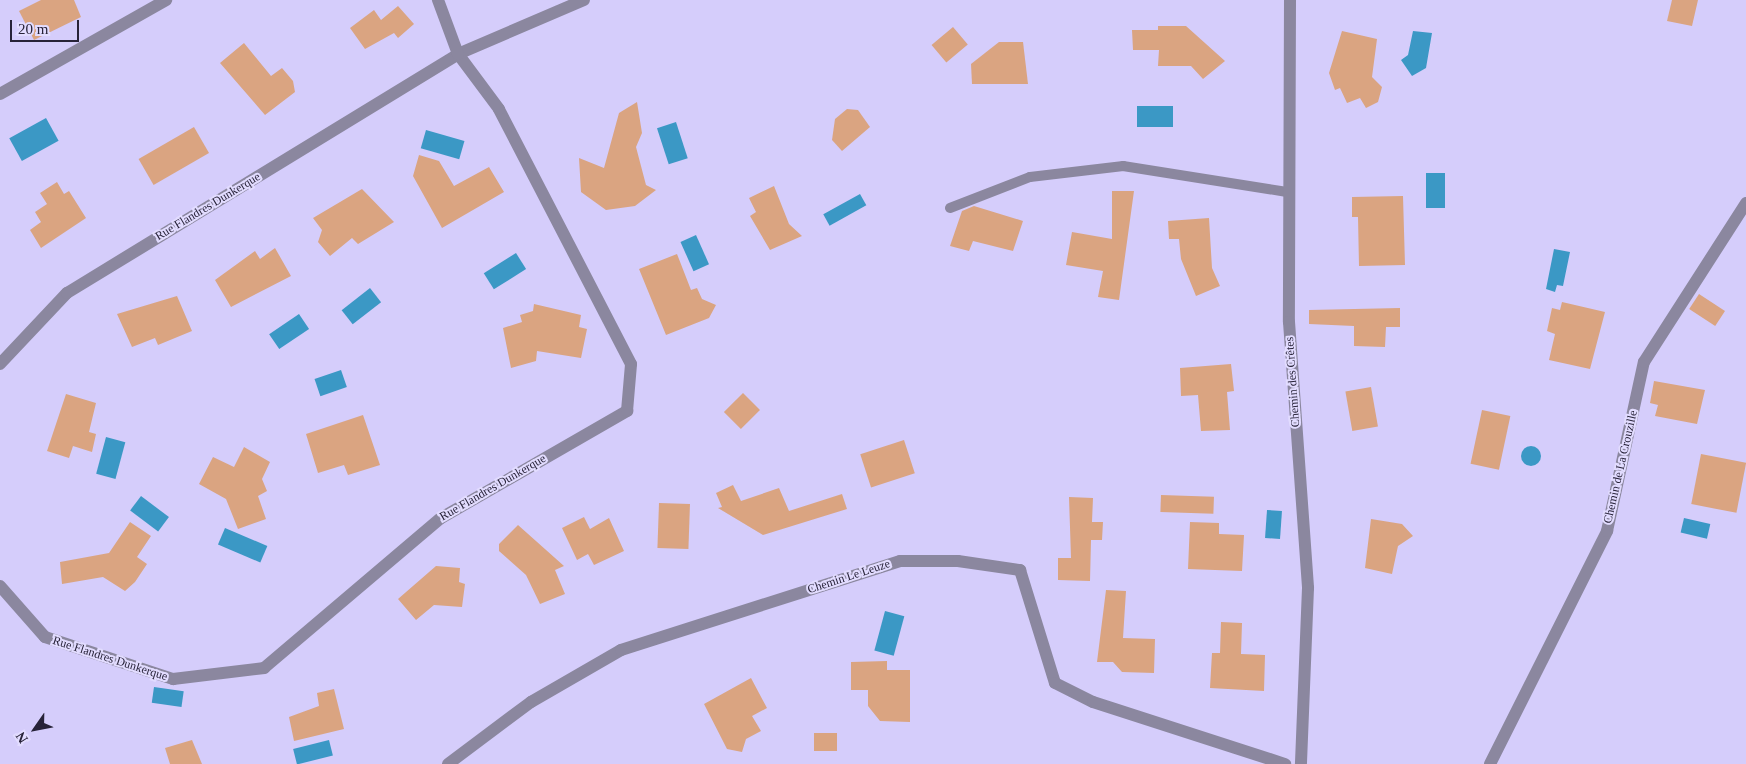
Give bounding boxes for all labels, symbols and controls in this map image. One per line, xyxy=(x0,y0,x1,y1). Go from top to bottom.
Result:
scale bar xyxy=(12,10,81,42)
text: 20 m xyxy=(18,21,48,37)
street label: Rue Flandres Dunkerque xyxy=(153,170,263,244)
street label: Chemin des Crêtes xyxy=(1283,336,1303,428)
street label: Chemin de La Crouzille xyxy=(1601,409,1641,525)
street label: Rue Flandres Dunkerque xyxy=(437,452,549,524)
street label: Chemin Le Leuze xyxy=(806,557,892,597)
street label: Rue Flandres Dunkerque xyxy=(51,634,169,684)
north arrow xyxy=(10,704,60,754)
text: N xyxy=(13,729,31,746)

